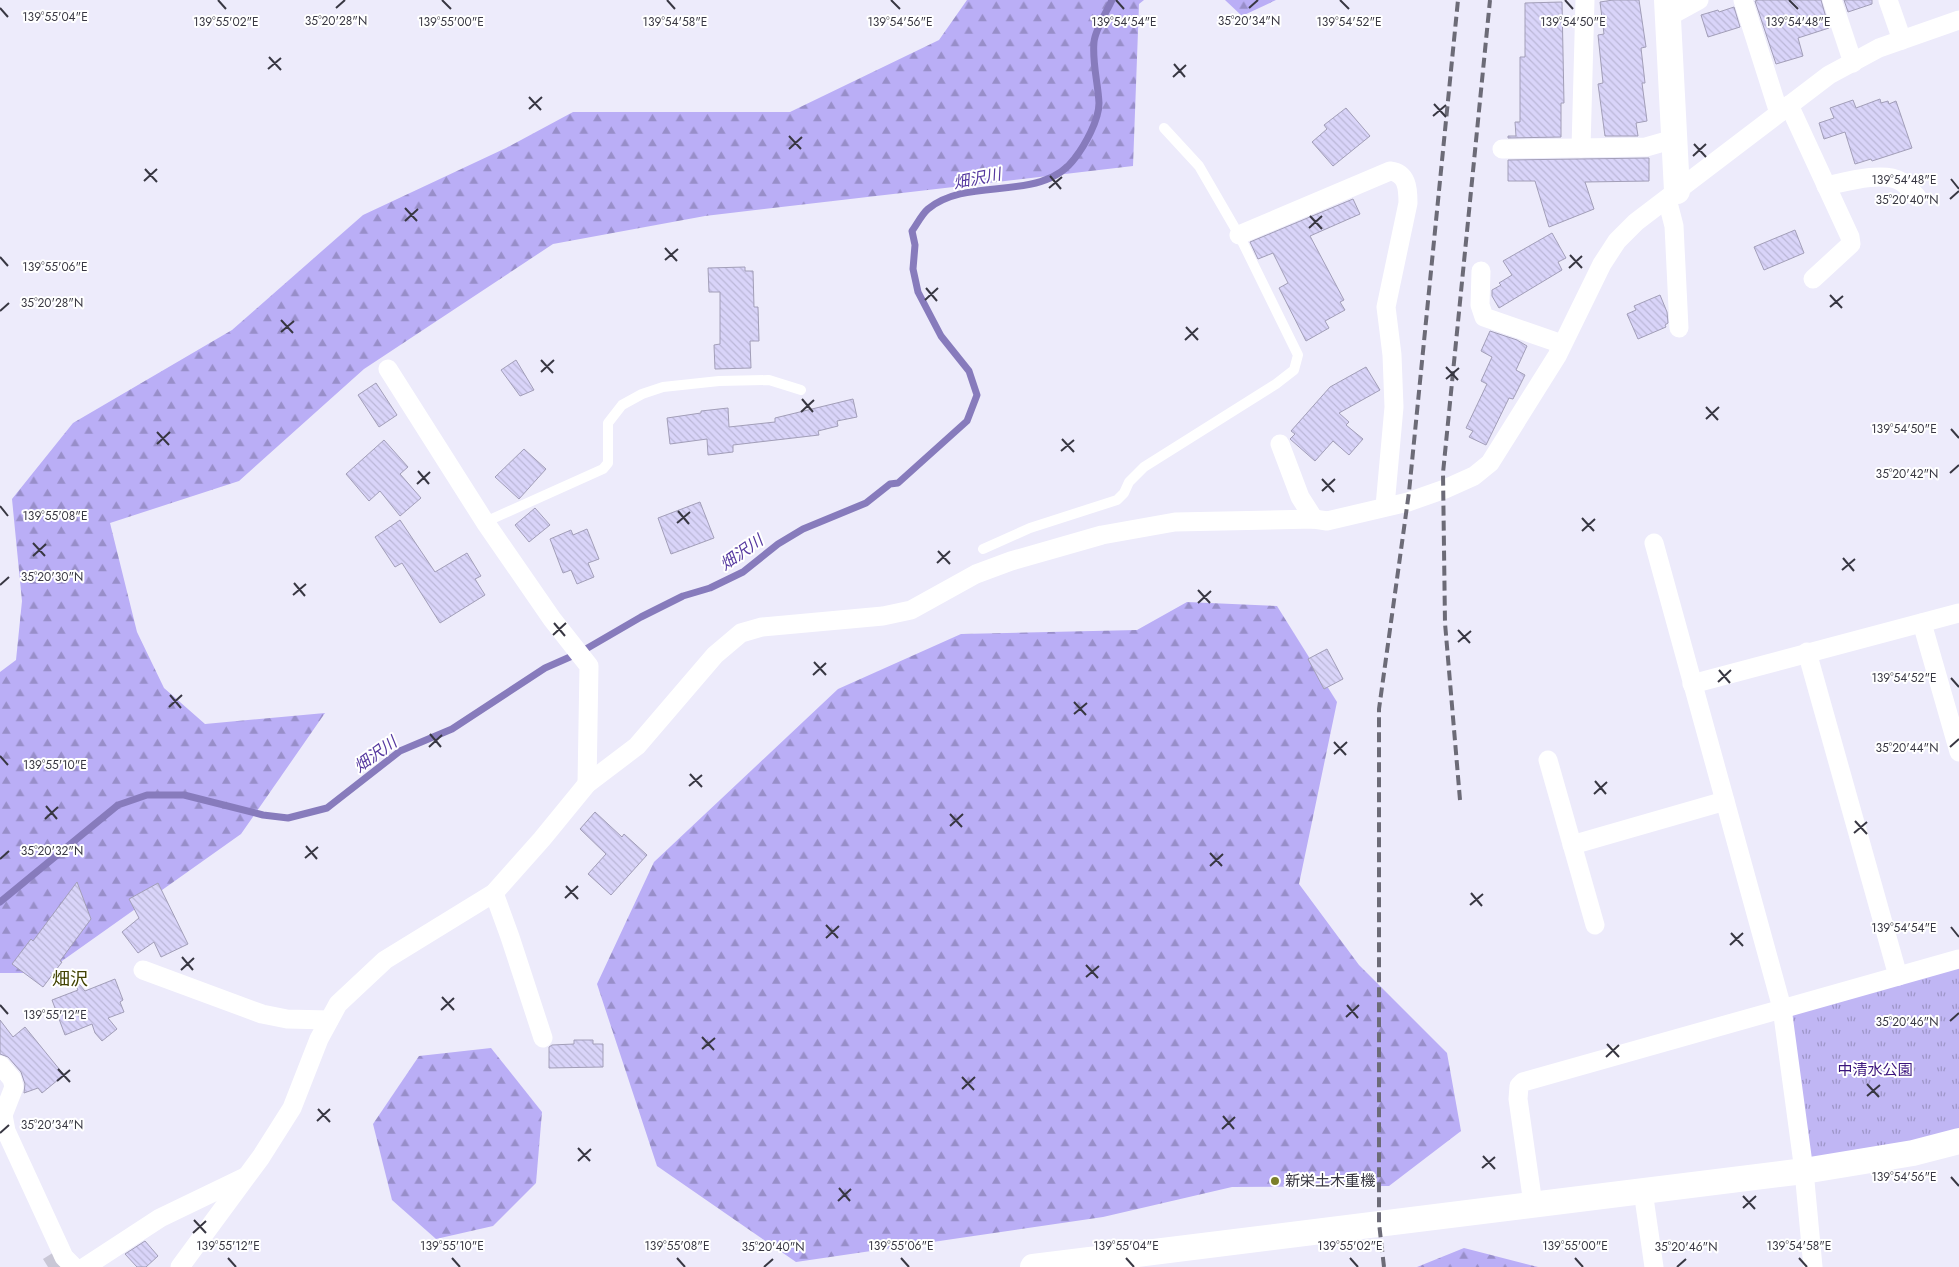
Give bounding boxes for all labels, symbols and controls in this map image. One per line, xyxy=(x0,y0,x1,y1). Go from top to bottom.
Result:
text: 139°55'04"E xyxy=(22,8,88,26)
text: 35°20'28"N xyxy=(305,12,367,30)
text: 35°20'34"N xyxy=(1218,12,1280,30)
text: 139°55'02"E xyxy=(193,13,259,31)
text: 139°55'00"E xyxy=(418,13,484,31)
text: 139°54'58"E xyxy=(643,13,707,31)
text: 139°54'56"E xyxy=(867,13,933,31)
text: 139°54'54"E xyxy=(1091,13,1157,31)
text: 139°54'52"E xyxy=(1316,13,1382,31)
text: 139°54'50"E xyxy=(1540,13,1606,31)
text: 139°54'48"E xyxy=(1765,13,1831,31)
water label: 畑沢川 xyxy=(951,162,1005,194)
text: 139°54'48"E xyxy=(1871,171,1937,189)
text: 35°20'40"N xyxy=(1875,191,1939,209)
text: 139°55'06"E xyxy=(22,258,88,276)
text: 35°20'28"N xyxy=(21,294,83,312)
text: 139°54'50"E xyxy=(1871,420,1937,438)
text: 35°20'42"N xyxy=(1876,465,1938,483)
text: 139°55'08"E xyxy=(22,507,88,525)
water label: 畑沢川 xyxy=(715,528,769,576)
text: 35°20'30"N xyxy=(21,568,83,586)
text: 139°54'52"E xyxy=(1871,669,1937,687)
water label: 畑沢川 xyxy=(349,730,403,778)
text: 35°20'44"N xyxy=(1876,739,1938,757)
text: 139°55'10"E xyxy=(23,756,87,774)
text: 35°20'32"N xyxy=(21,842,83,860)
text: 139°54'54"E xyxy=(1871,919,1937,937)
district label: 畑沢 xyxy=(52,966,88,992)
text: 139°55'12"E xyxy=(23,1006,87,1024)
text: 35°20'46"N xyxy=(1876,1013,1938,1031)
park label: 中清水公園 xyxy=(1837,1059,1913,1081)
text: 35°20'34"N xyxy=(21,1116,83,1134)
text: 139°54'56"E xyxy=(1871,1168,1937,1186)
place label: 新栄土木重機 xyxy=(1285,1170,1375,1192)
marker: 新栄土木重機 xyxy=(1269,1175,1281,1187)
text: 139°55'12"E xyxy=(196,1237,260,1255)
text: 139°55'10"E xyxy=(420,1237,484,1255)
text: 139°55'08"E xyxy=(644,1237,710,1255)
text: 139°55'06"E xyxy=(868,1237,934,1255)
text: 139°55'04"E xyxy=(1093,1237,1159,1255)
text: 139°55'02"E xyxy=(1317,1237,1383,1255)
text: 139°55'00"E xyxy=(1542,1237,1608,1255)
text: 139°54'58"E xyxy=(1767,1237,1831,1255)
text: 35°20'40"N xyxy=(741,1238,805,1256)
text: 35°20'46"N xyxy=(1655,1238,1717,1256)

